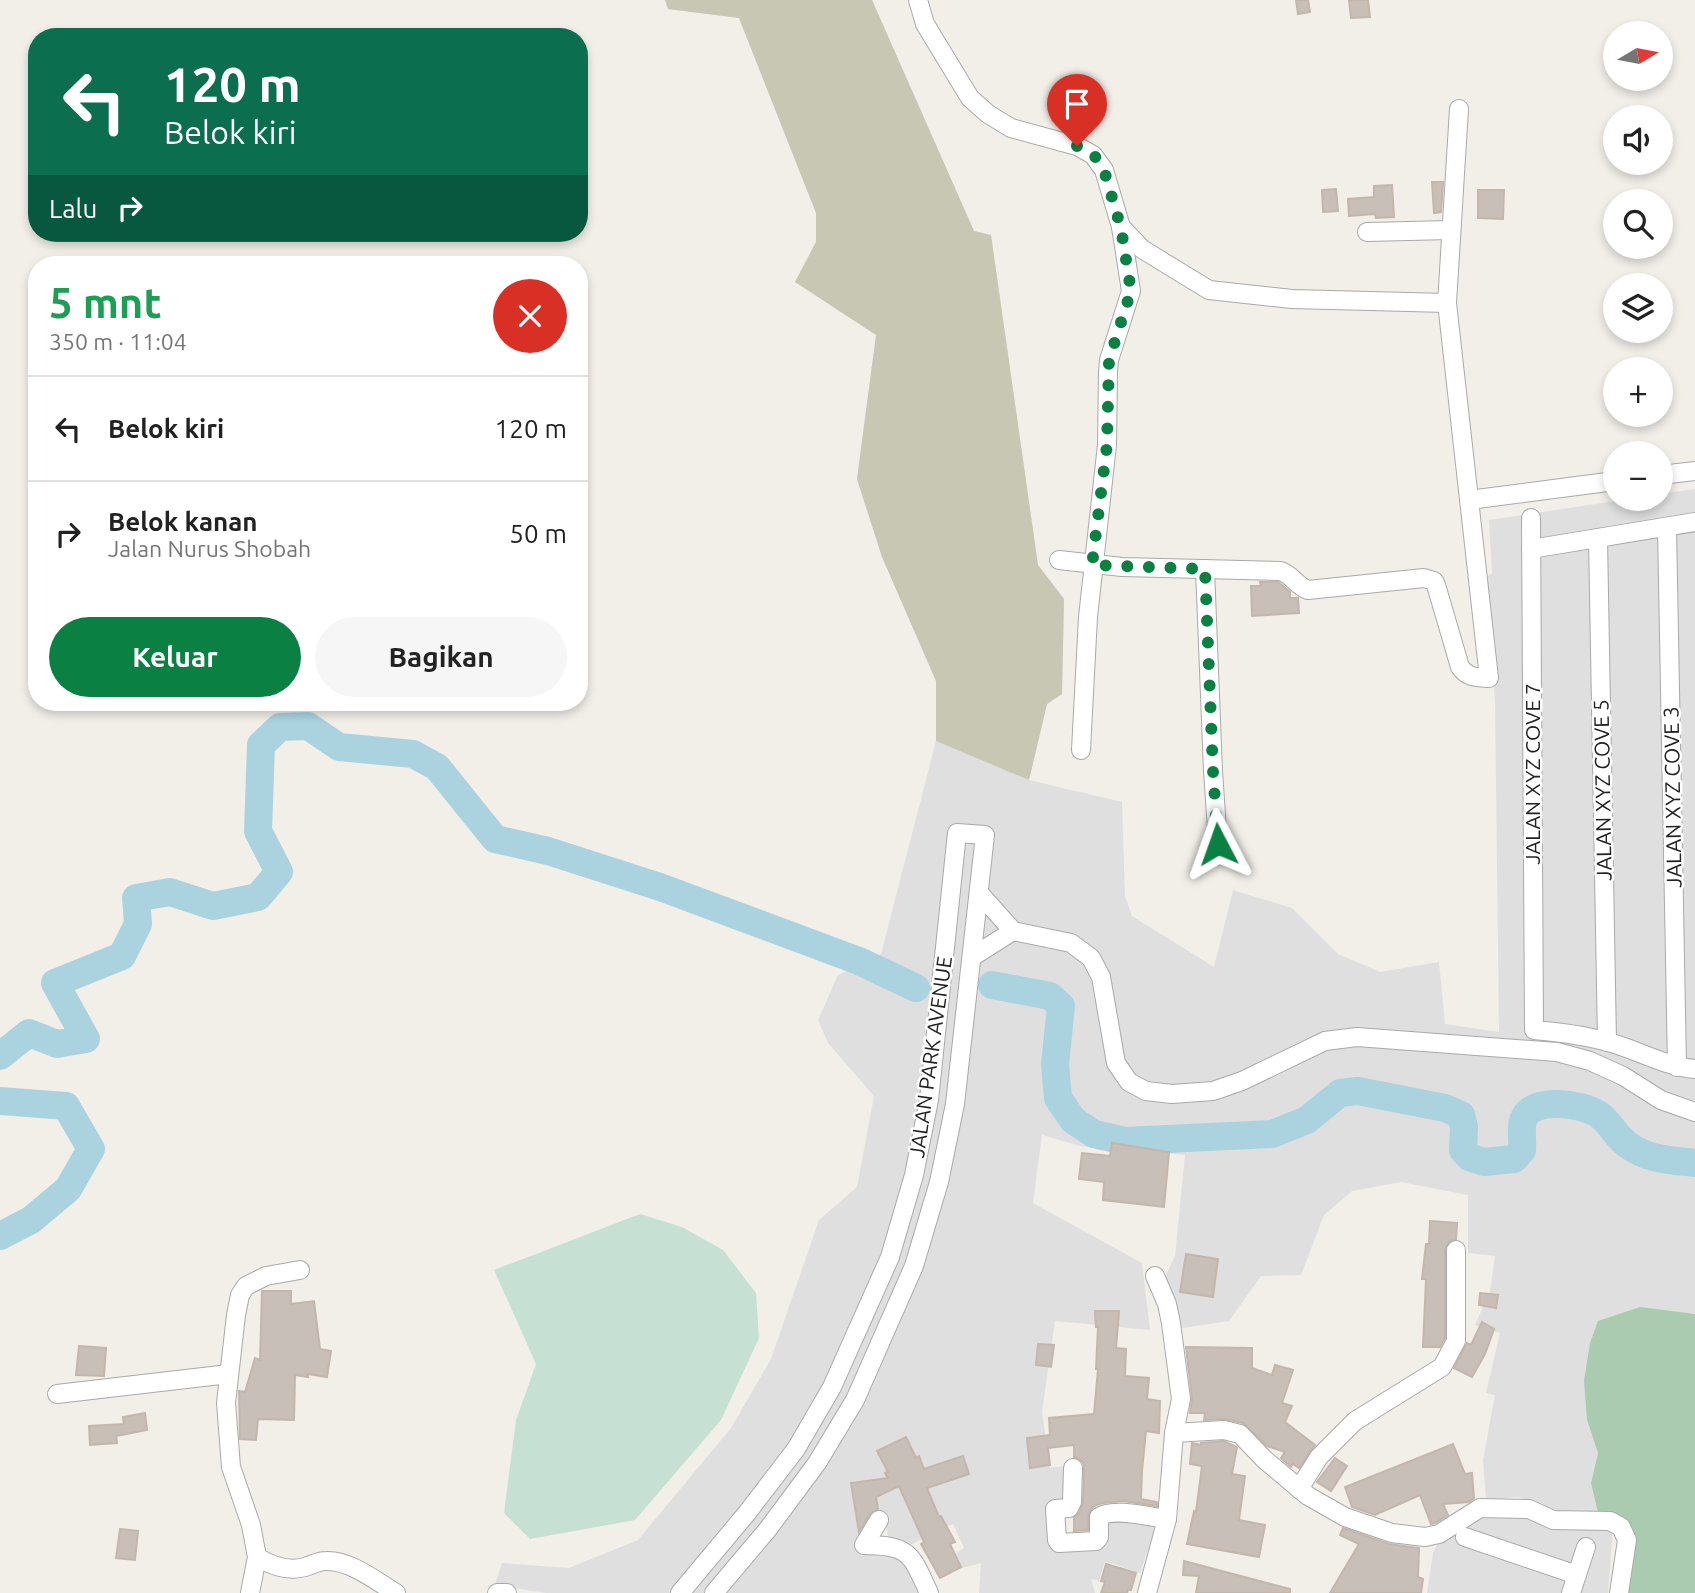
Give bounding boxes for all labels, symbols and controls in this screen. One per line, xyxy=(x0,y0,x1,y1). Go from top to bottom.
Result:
north arrow xyxy=(1603,21,1673,91)
map controls xyxy=(1603,21,1673,511)
icon: left xyxy=(49,56,140,147)
text: 120 m xyxy=(164,56,301,111)
pin xyxy=(1047,74,1107,146)
icon: arrive xyxy=(1058,85,1096,123)
button: sound xyxy=(1603,105,1673,175)
text: Belok kiri xyxy=(164,114,296,150)
icon: right xyxy=(111,189,149,227)
button: search xyxy=(1603,189,1673,259)
text: Lalu xyxy=(49,194,97,223)
button: layers xyxy=(1603,273,1673,343)
text: 5 mnt xyxy=(49,279,162,326)
button: close xyxy=(493,279,567,353)
text: 350 m · 11:04 xyxy=(49,329,187,354)
button: + xyxy=(1603,357,1673,427)
icon: left xyxy=(49,410,87,448)
text: Belok kiri xyxy=(108,414,224,443)
text: 120 m xyxy=(495,414,567,443)
button: − xyxy=(1603,441,1673,511)
text: Belok kanan xyxy=(108,507,258,536)
icon: right xyxy=(49,515,87,553)
text: 50 m xyxy=(509,519,567,548)
text: Jalan Nurus Shobah xyxy=(108,536,311,561)
button: Keluar xyxy=(49,617,301,697)
button: Bagikan xyxy=(315,617,567,697)
street label: JALAN XYZ COVE 7 xyxy=(1520,683,1544,865)
street label: JALAN XYZ COVE 5 xyxy=(1588,699,1616,881)
street label: JALAN XYZ COVE 3 xyxy=(1658,706,1686,888)
position arrow xyxy=(1181,807,1255,881)
street label: JALAN PARK AVENUE xyxy=(904,955,956,1159)

